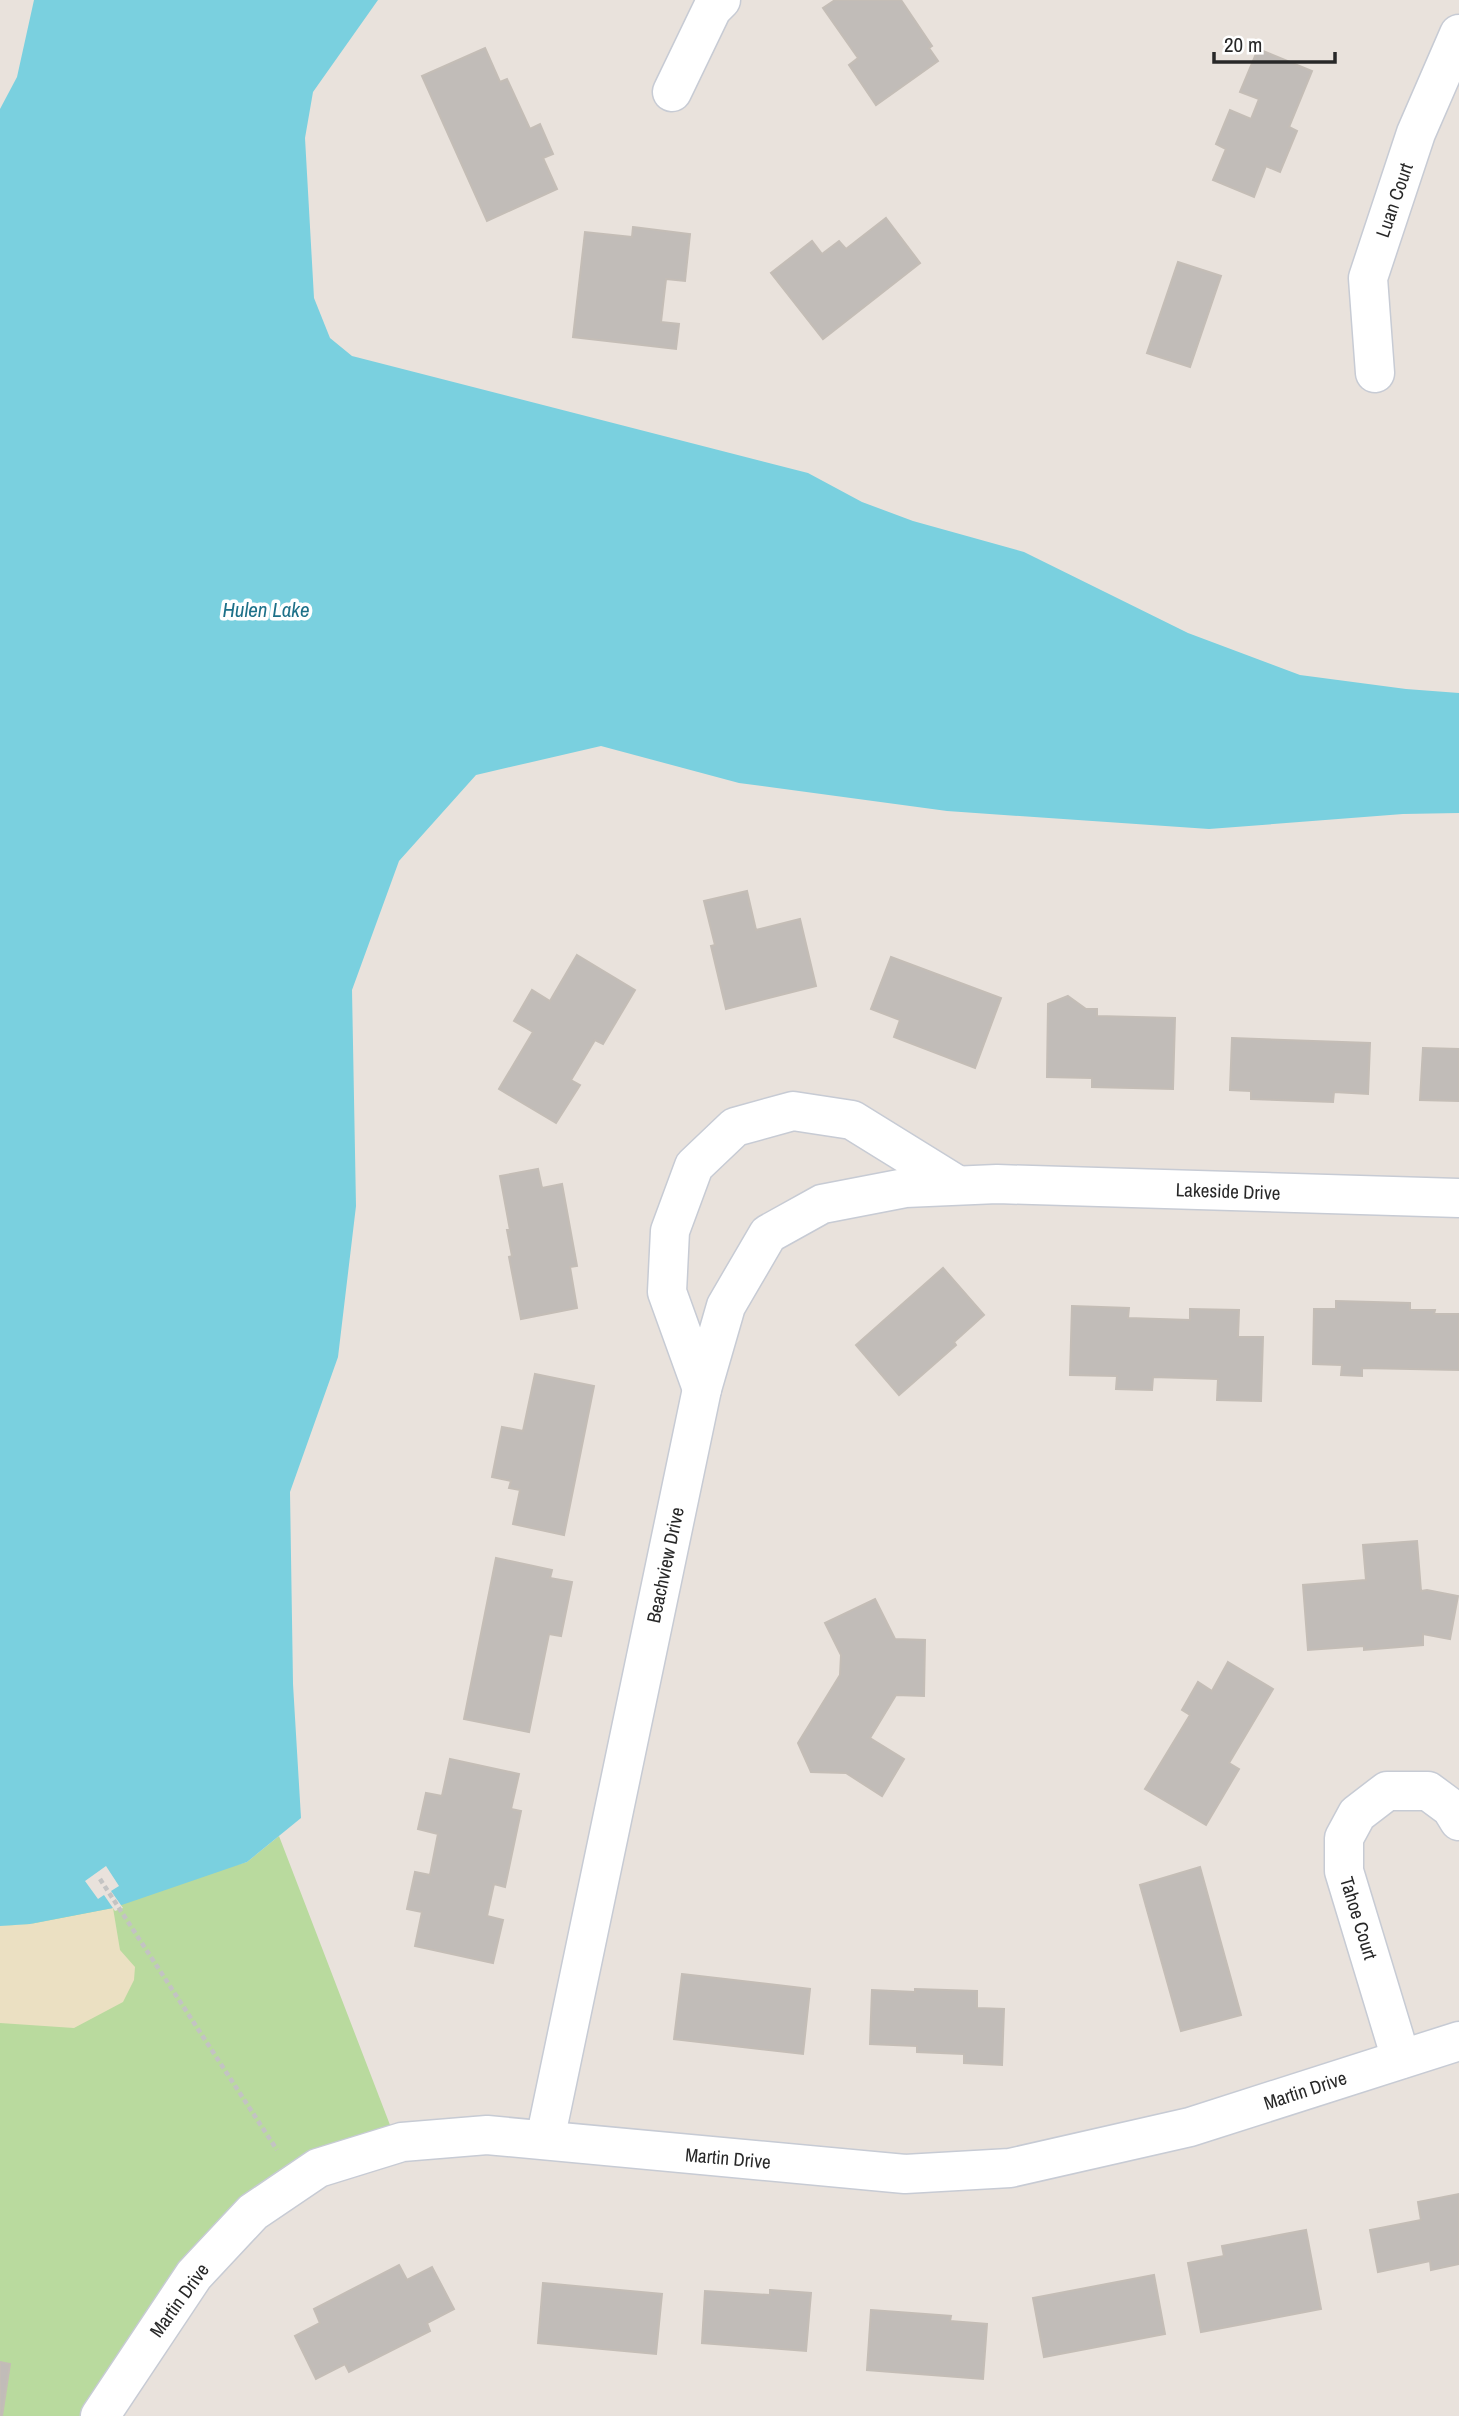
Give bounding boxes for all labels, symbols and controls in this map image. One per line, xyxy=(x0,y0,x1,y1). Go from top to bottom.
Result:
scale bar xyxy=(1214,21,1335,65)
text: 20 m xyxy=(1224,30,1262,59)
street label: Luan Court xyxy=(1369,159,1419,241)
water label: Hulen Lake xyxy=(222,595,310,624)
street label: Lakeside Drive xyxy=(1175,1176,1281,1206)
street label: Beachview Drive xyxy=(640,1505,690,1625)
street label: Tahoe Court xyxy=(1334,1873,1384,1963)
street label: Martin Drive xyxy=(1260,2064,1350,2116)
street label: Martin Drive xyxy=(684,2141,772,2175)
street label: Martin Drive xyxy=(143,2258,215,2342)

